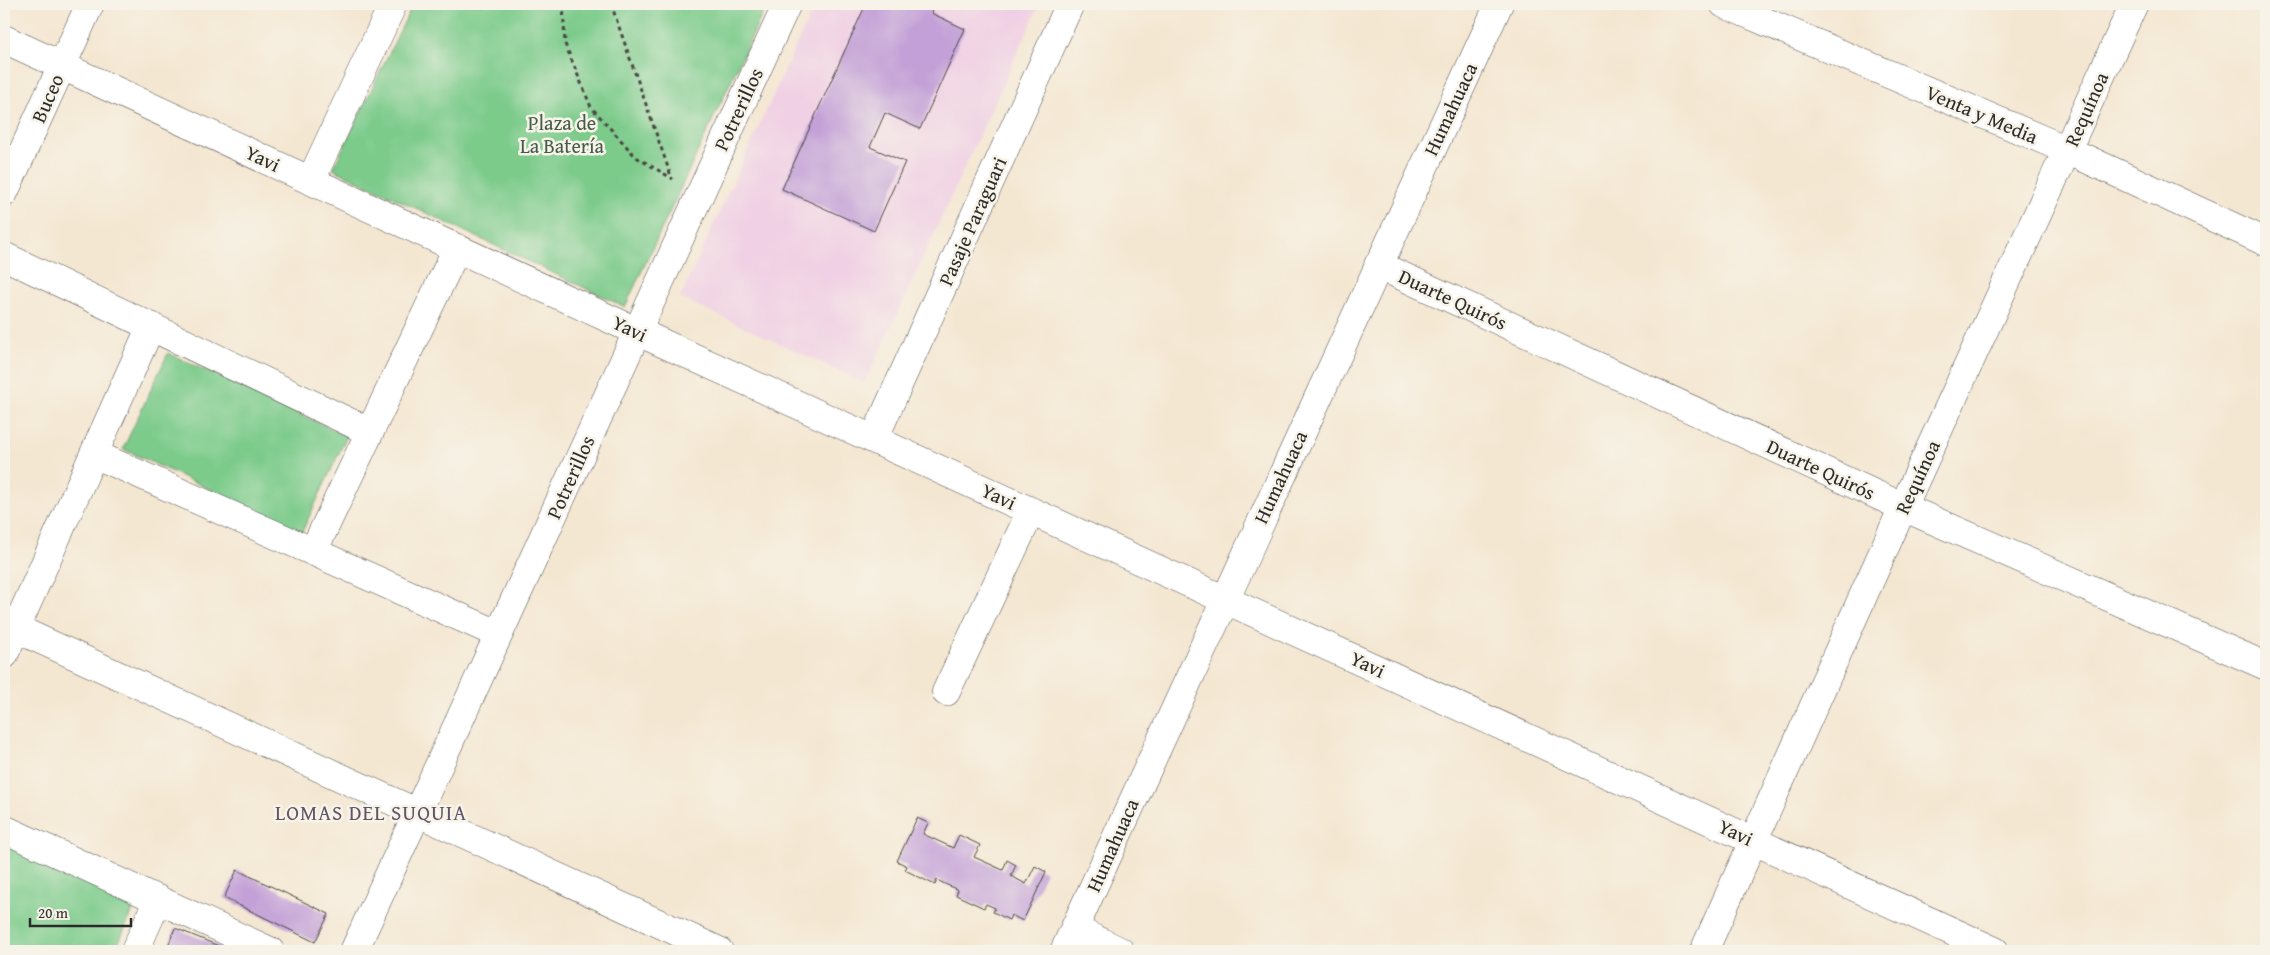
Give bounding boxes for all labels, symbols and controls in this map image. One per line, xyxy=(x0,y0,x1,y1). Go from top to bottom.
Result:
street label: Humahuaca xyxy=(1416,57,1484,160)
street label: Potrerillos xyxy=(706,63,770,155)
street label: Requínoa xyxy=(2057,67,2115,151)
street label: Buceo xyxy=(23,69,71,127)
street label: Venta y Media xyxy=(1921,77,2043,151)
park label: Plaza de La Batería xyxy=(520,108,605,160)
street label: Yavi xyxy=(241,137,286,179)
street label: Pasaje Paraguari xyxy=(931,151,1014,290)
street label: Duarte Quirós xyxy=(1394,261,1512,337)
street label: Yavi xyxy=(608,307,653,349)
street label: Humahuaca xyxy=(1246,425,1314,528)
street label: Potrerillos xyxy=(539,431,601,523)
street label: Duarte Quirós xyxy=(1762,431,1880,507)
street label: Requínoa xyxy=(1887,435,1947,519)
street label: Yavi xyxy=(977,475,1022,517)
street label: Yavi xyxy=(1346,643,1391,685)
street label: Humahuaca xyxy=(1078,793,1146,896)
district label: LOMAS DEL SUQUIA xyxy=(275,797,467,828)
street label: Yavi xyxy=(1714,811,1759,853)
scale bar xyxy=(30,895,131,927)
text: 20 m xyxy=(38,902,69,923)

